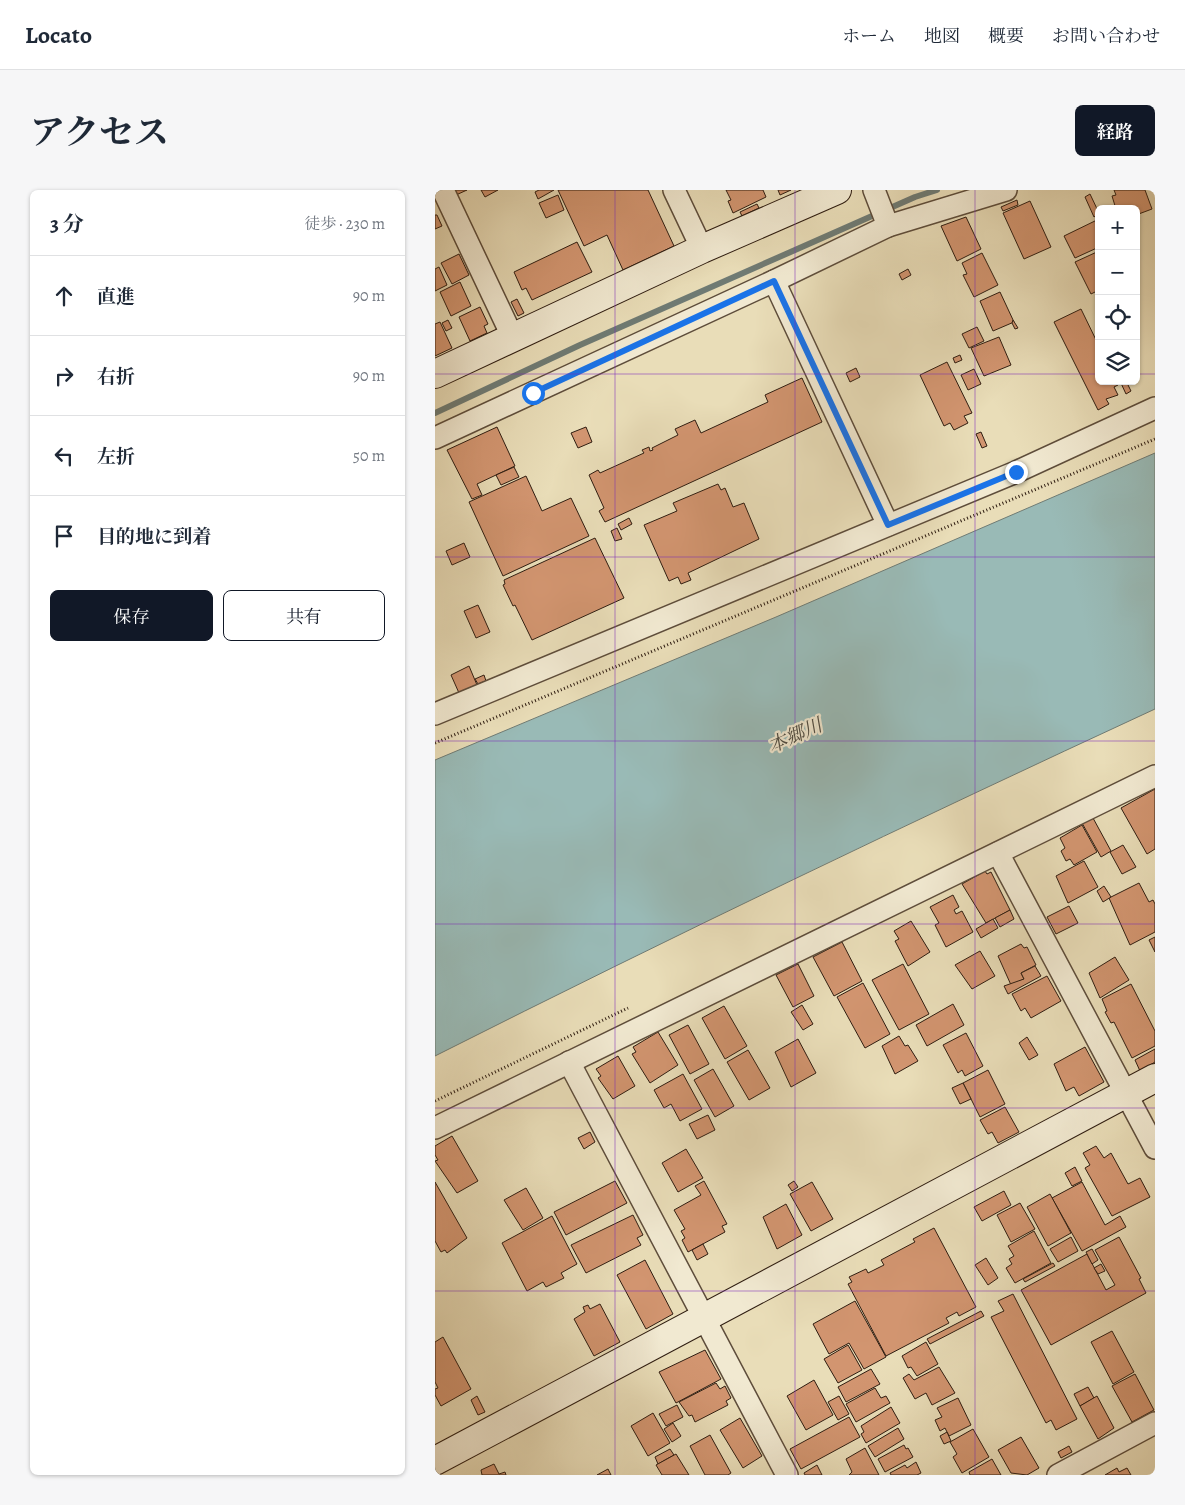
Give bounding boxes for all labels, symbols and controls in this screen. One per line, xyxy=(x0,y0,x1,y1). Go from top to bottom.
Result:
text: Locato xyxy=(25,19,92,51)
text: ホーム xyxy=(842,24,896,48)
text: 地図 xyxy=(924,24,960,48)
text: 概要 xyxy=(988,24,1024,48)
text: お問い合わせ xyxy=(1052,24,1160,48)
button: 経路 xyxy=(1075,105,1155,156)
text: アクセス xyxy=(30,108,169,156)
map controls xyxy=(1095,205,1140,385)
button: + xyxy=(1095,205,1140,250)
text: 3 分 xyxy=(50,210,84,238)
text: 徒歩 · 230 m xyxy=(304,213,385,235)
button: − xyxy=(1095,250,1140,295)
icon: ahead xyxy=(50,282,78,310)
text: 直進 xyxy=(97,284,135,310)
text: 90 m xyxy=(353,285,385,307)
button: locate xyxy=(1095,295,1140,340)
button: layers xyxy=(1095,340,1140,385)
icon: right xyxy=(50,362,78,390)
text: 右折 xyxy=(97,364,135,390)
text: 90 m xyxy=(353,365,385,387)
route start xyxy=(522,382,545,405)
icon: left xyxy=(50,442,78,470)
text: 左折 xyxy=(97,444,135,470)
text: 50 m xyxy=(353,445,385,467)
route end xyxy=(1005,461,1028,484)
icon: arrive xyxy=(50,522,78,550)
text: 目的地に到着 xyxy=(97,524,211,550)
button: 保存 xyxy=(50,590,213,641)
button: 共有 xyxy=(223,590,385,641)
water label: 本郷川 xyxy=(764,712,828,759)

